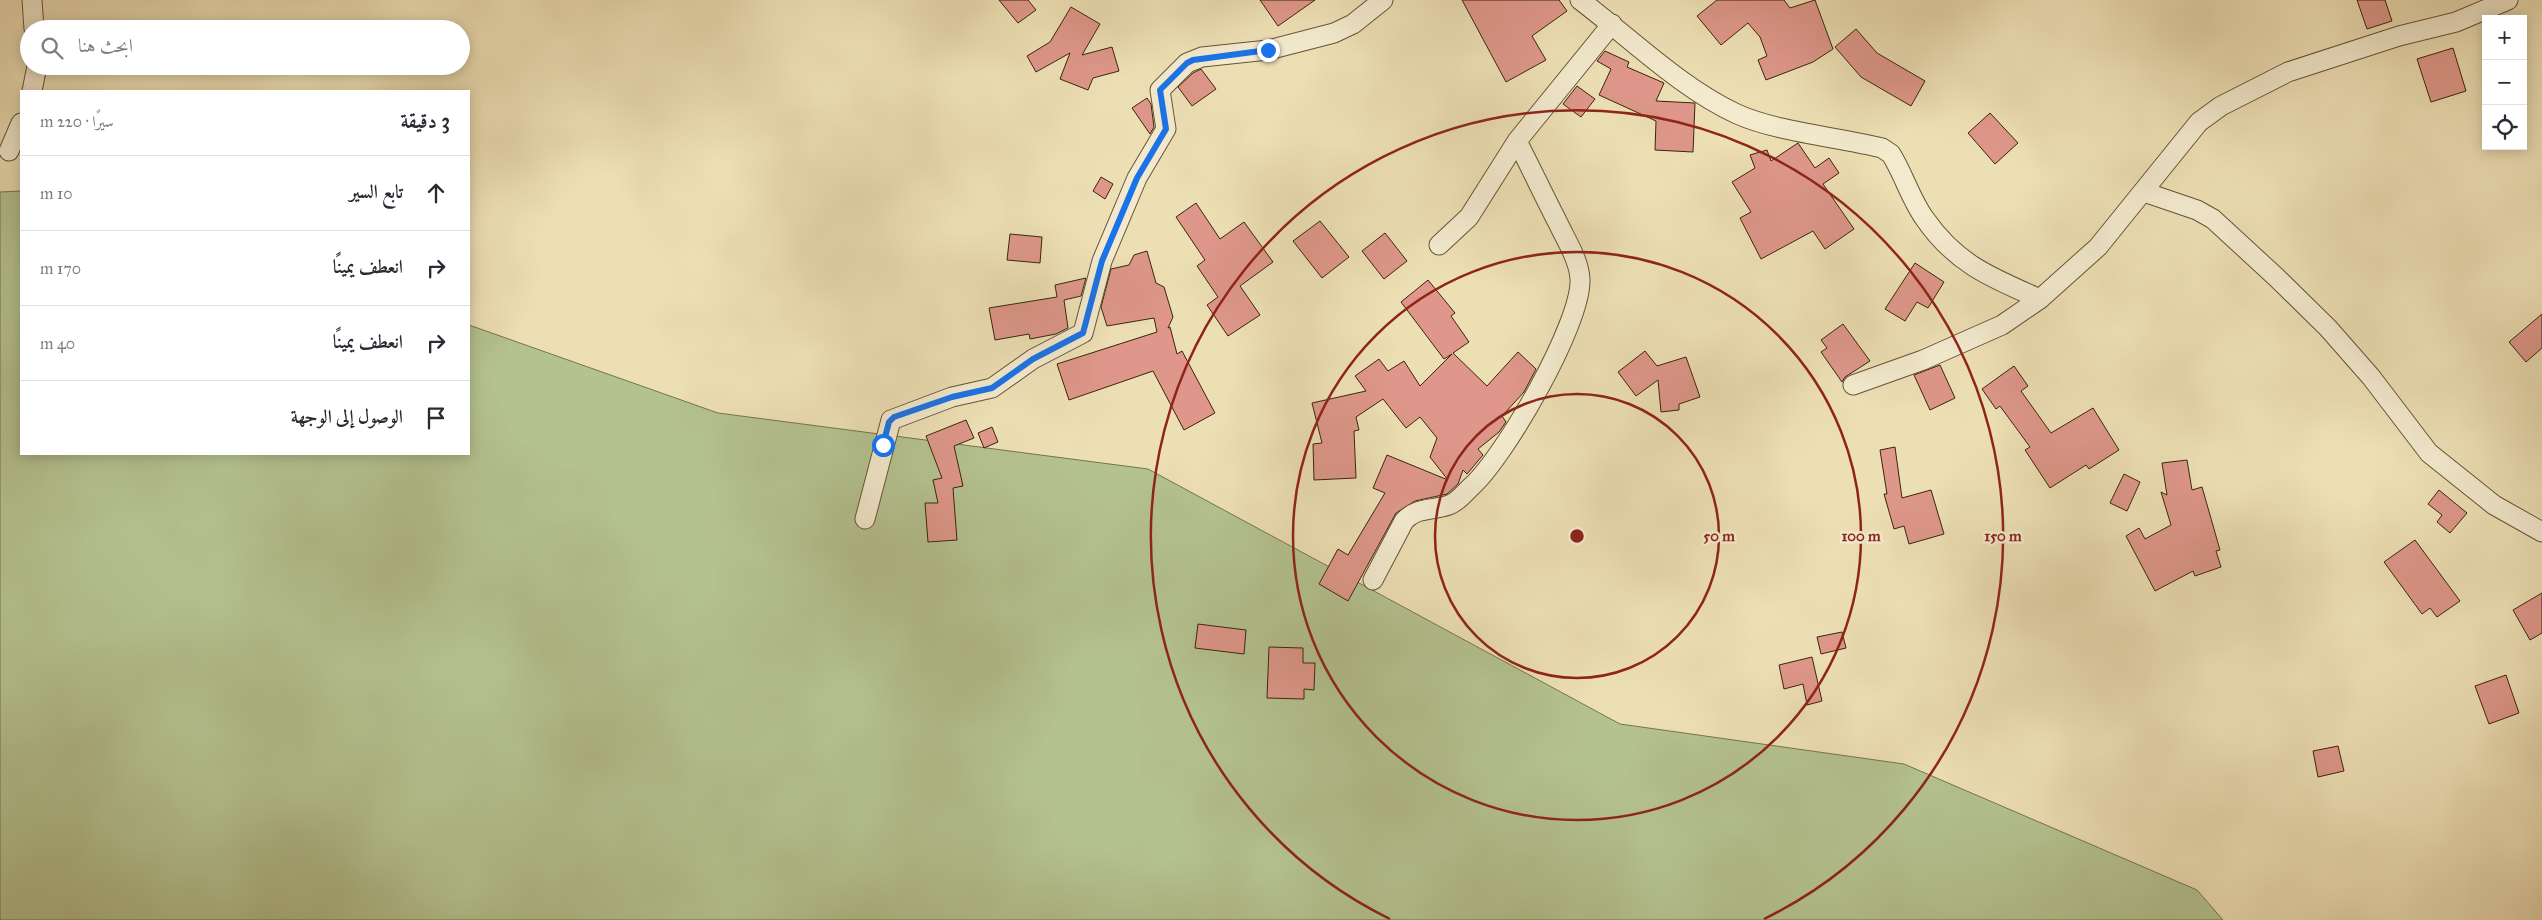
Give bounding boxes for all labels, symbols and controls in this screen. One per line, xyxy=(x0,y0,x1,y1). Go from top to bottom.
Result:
map controls xyxy=(2482,15,2527,150)
button: + xyxy=(2482,15,2527,60)
search box xyxy=(20,20,470,75)
icon: search xyxy=(38,34,66,62)
text: ابحث هنا xyxy=(78,34,133,57)
route end xyxy=(1257,39,1280,62)
button: − xyxy=(2482,60,2527,105)
button: locate xyxy=(2482,105,2527,150)
text: 3 دقيقة xyxy=(400,108,450,134)
text: سيرًا · 220 m xyxy=(40,112,114,131)
icon: ahead xyxy=(422,179,450,207)
text: تابع السير xyxy=(349,180,403,203)
text: 10 m xyxy=(40,184,72,203)
icon: right xyxy=(422,254,450,282)
text: انعطف يمينًا xyxy=(333,255,403,278)
text: 170 m xyxy=(40,259,81,278)
icon: right xyxy=(422,329,450,357)
text: انعطف يمينًا xyxy=(333,330,403,353)
text: 40 m xyxy=(40,334,75,353)
icon: arrive xyxy=(422,404,450,432)
text: الوصول إلى الوجهة xyxy=(291,405,403,428)
route start xyxy=(872,434,895,457)
centre of rings xyxy=(1568,527,1586,545)
text: 50 m xyxy=(1703,527,1735,545)
text: 100 m xyxy=(1841,527,1881,545)
text: 150 m xyxy=(1984,527,2022,545)

